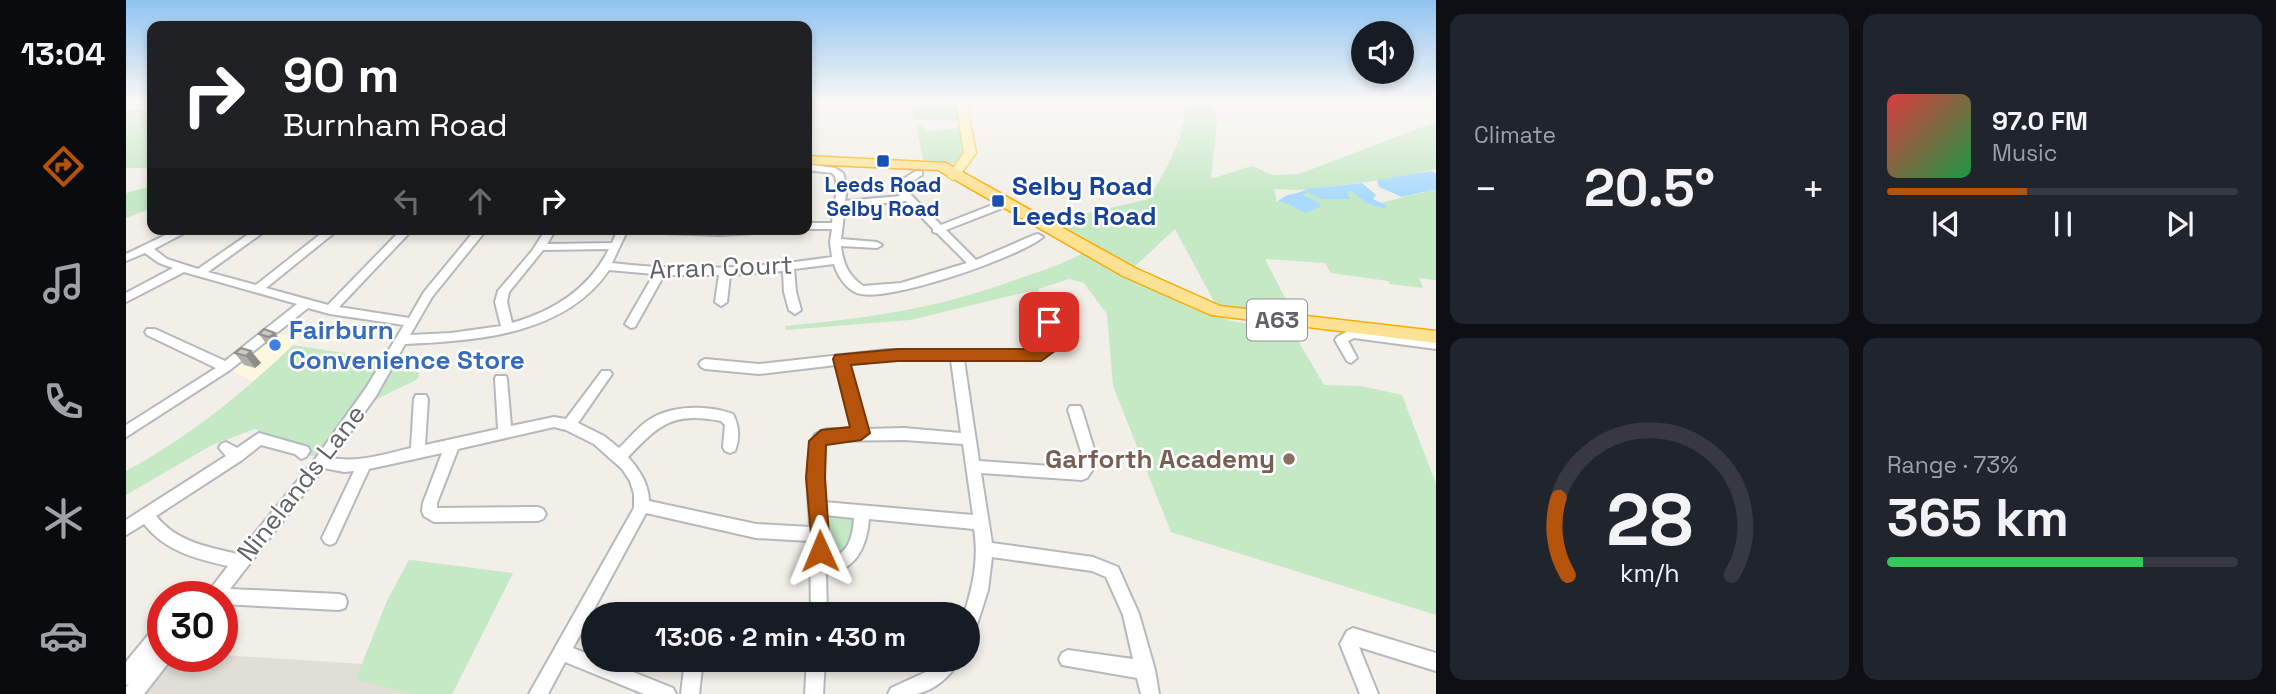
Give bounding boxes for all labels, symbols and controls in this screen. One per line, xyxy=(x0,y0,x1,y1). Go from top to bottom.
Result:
map controls xyxy=(1351,21,1414,84)
button: sound xyxy=(1351,21,1414,84)
text: 13:04 xyxy=(21,34,105,74)
text: 90 m xyxy=(283,44,399,106)
icon: right xyxy=(168,49,259,140)
text: 97.0 FM xyxy=(1992,104,2088,138)
text: Burnham Road xyxy=(283,105,508,145)
text: Climate xyxy=(1474,120,1556,150)
text: Music xyxy=(1992,138,2057,168)
icon: directions xyxy=(39,142,88,191)
marker: Leeds Road Selby Road xyxy=(875,153,891,169)
text: 20.5° xyxy=(1584,155,1715,221)
text: − xyxy=(1474,165,1498,213)
text: + xyxy=(1801,165,1825,213)
place label: Selby Road Leeds Road xyxy=(1012,169,1157,233)
place label: Leeds Road Selby Road xyxy=(825,171,941,222)
icon: left xyxy=(388,182,426,220)
icon: ahead xyxy=(461,182,499,220)
icon: right xyxy=(534,182,572,220)
marker: Selby Road Leeds Road xyxy=(990,193,1006,209)
icon: previous xyxy=(1927,205,1965,243)
icon: pause xyxy=(2044,205,2082,243)
icon: next xyxy=(2161,205,2199,243)
street label: Arran Court xyxy=(649,248,793,286)
icon: music xyxy=(39,259,88,308)
pin xyxy=(1019,292,1079,352)
road number: A63 xyxy=(1247,300,1307,340)
icon: arrive xyxy=(1030,303,1068,341)
place label: Fairburn Convenience Store xyxy=(289,313,525,377)
marker: Fairburn Convenience Store xyxy=(267,337,283,353)
icon: phone xyxy=(39,377,88,426)
street label: Ninelands Lane xyxy=(229,398,373,568)
place label: Garforth Academy xyxy=(1045,442,1275,476)
text: Range · 73% xyxy=(1887,450,2018,480)
marker: Garforth Academy xyxy=(1281,451,1297,467)
text: 28 xyxy=(1606,473,1693,566)
text: 365 km xyxy=(1887,485,2069,551)
icon: climate xyxy=(39,494,88,543)
position arrow xyxy=(783,514,857,588)
text: km/h xyxy=(1620,557,1679,589)
speed limit sign: 30 xyxy=(147,581,238,672)
icon: car xyxy=(39,611,88,660)
text: 13:06 · 2 min · 430 m xyxy=(655,620,906,654)

